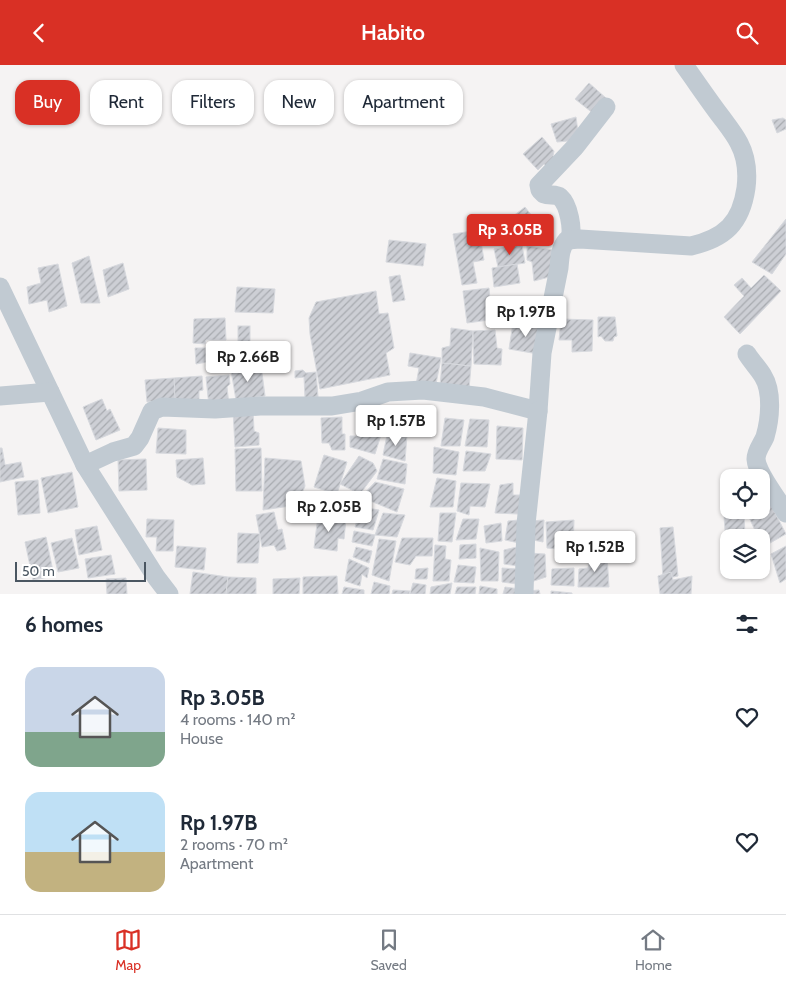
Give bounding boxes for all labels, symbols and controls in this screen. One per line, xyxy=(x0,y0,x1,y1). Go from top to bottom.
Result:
icon: back xyxy=(25,19,53,47)
text: Habito xyxy=(361,19,425,46)
icon: search xyxy=(733,19,761,47)
chip: Buy xyxy=(15,80,80,125)
chip: Rent xyxy=(90,80,162,125)
chip: Filters xyxy=(172,80,254,125)
chip: New xyxy=(264,80,334,125)
chip: Apartment xyxy=(344,80,463,125)
pin: Rp 3.05B xyxy=(458,213,562,256)
text: Rp 3.05B xyxy=(478,220,542,239)
pin: Rp 1.97B xyxy=(474,295,578,338)
text: Rp 1.97B xyxy=(496,302,556,321)
pin: Rp 2.66B xyxy=(196,341,300,383)
text: Rp 2.66B xyxy=(217,347,279,366)
pin: Rp 1.57B xyxy=(344,405,448,447)
text: Rp 1.57B xyxy=(367,411,425,430)
map controls xyxy=(720,469,770,579)
button: locate xyxy=(720,469,770,519)
pin: Rp 2.05B xyxy=(277,491,381,533)
text: Rp 2.05B xyxy=(297,497,361,516)
button: layers xyxy=(720,529,770,579)
pin: Rp 1.52B xyxy=(543,531,647,573)
text: Rp 1.52B xyxy=(565,537,625,556)
scale bar xyxy=(15,559,146,582)
text: 50 m xyxy=(22,562,55,580)
icon: filters xyxy=(733,610,761,638)
text: 6 homes xyxy=(25,612,103,637)
text: Rp 3.05B xyxy=(180,685,265,710)
icon: home xyxy=(65,687,125,747)
icon: heart xyxy=(733,703,761,731)
text: 4 rooms · 140 m² xyxy=(180,710,296,729)
text: House xyxy=(180,729,223,748)
text: Rp 1.97B xyxy=(180,810,257,835)
icon: home xyxy=(65,812,125,872)
icon: heart xyxy=(733,828,761,856)
text: 2 rooms · 70 m² xyxy=(180,835,288,854)
text: Apartment xyxy=(180,854,253,873)
tab: Map xyxy=(114,926,142,974)
tab: Saved xyxy=(370,926,407,974)
tab: Home xyxy=(635,926,672,974)

